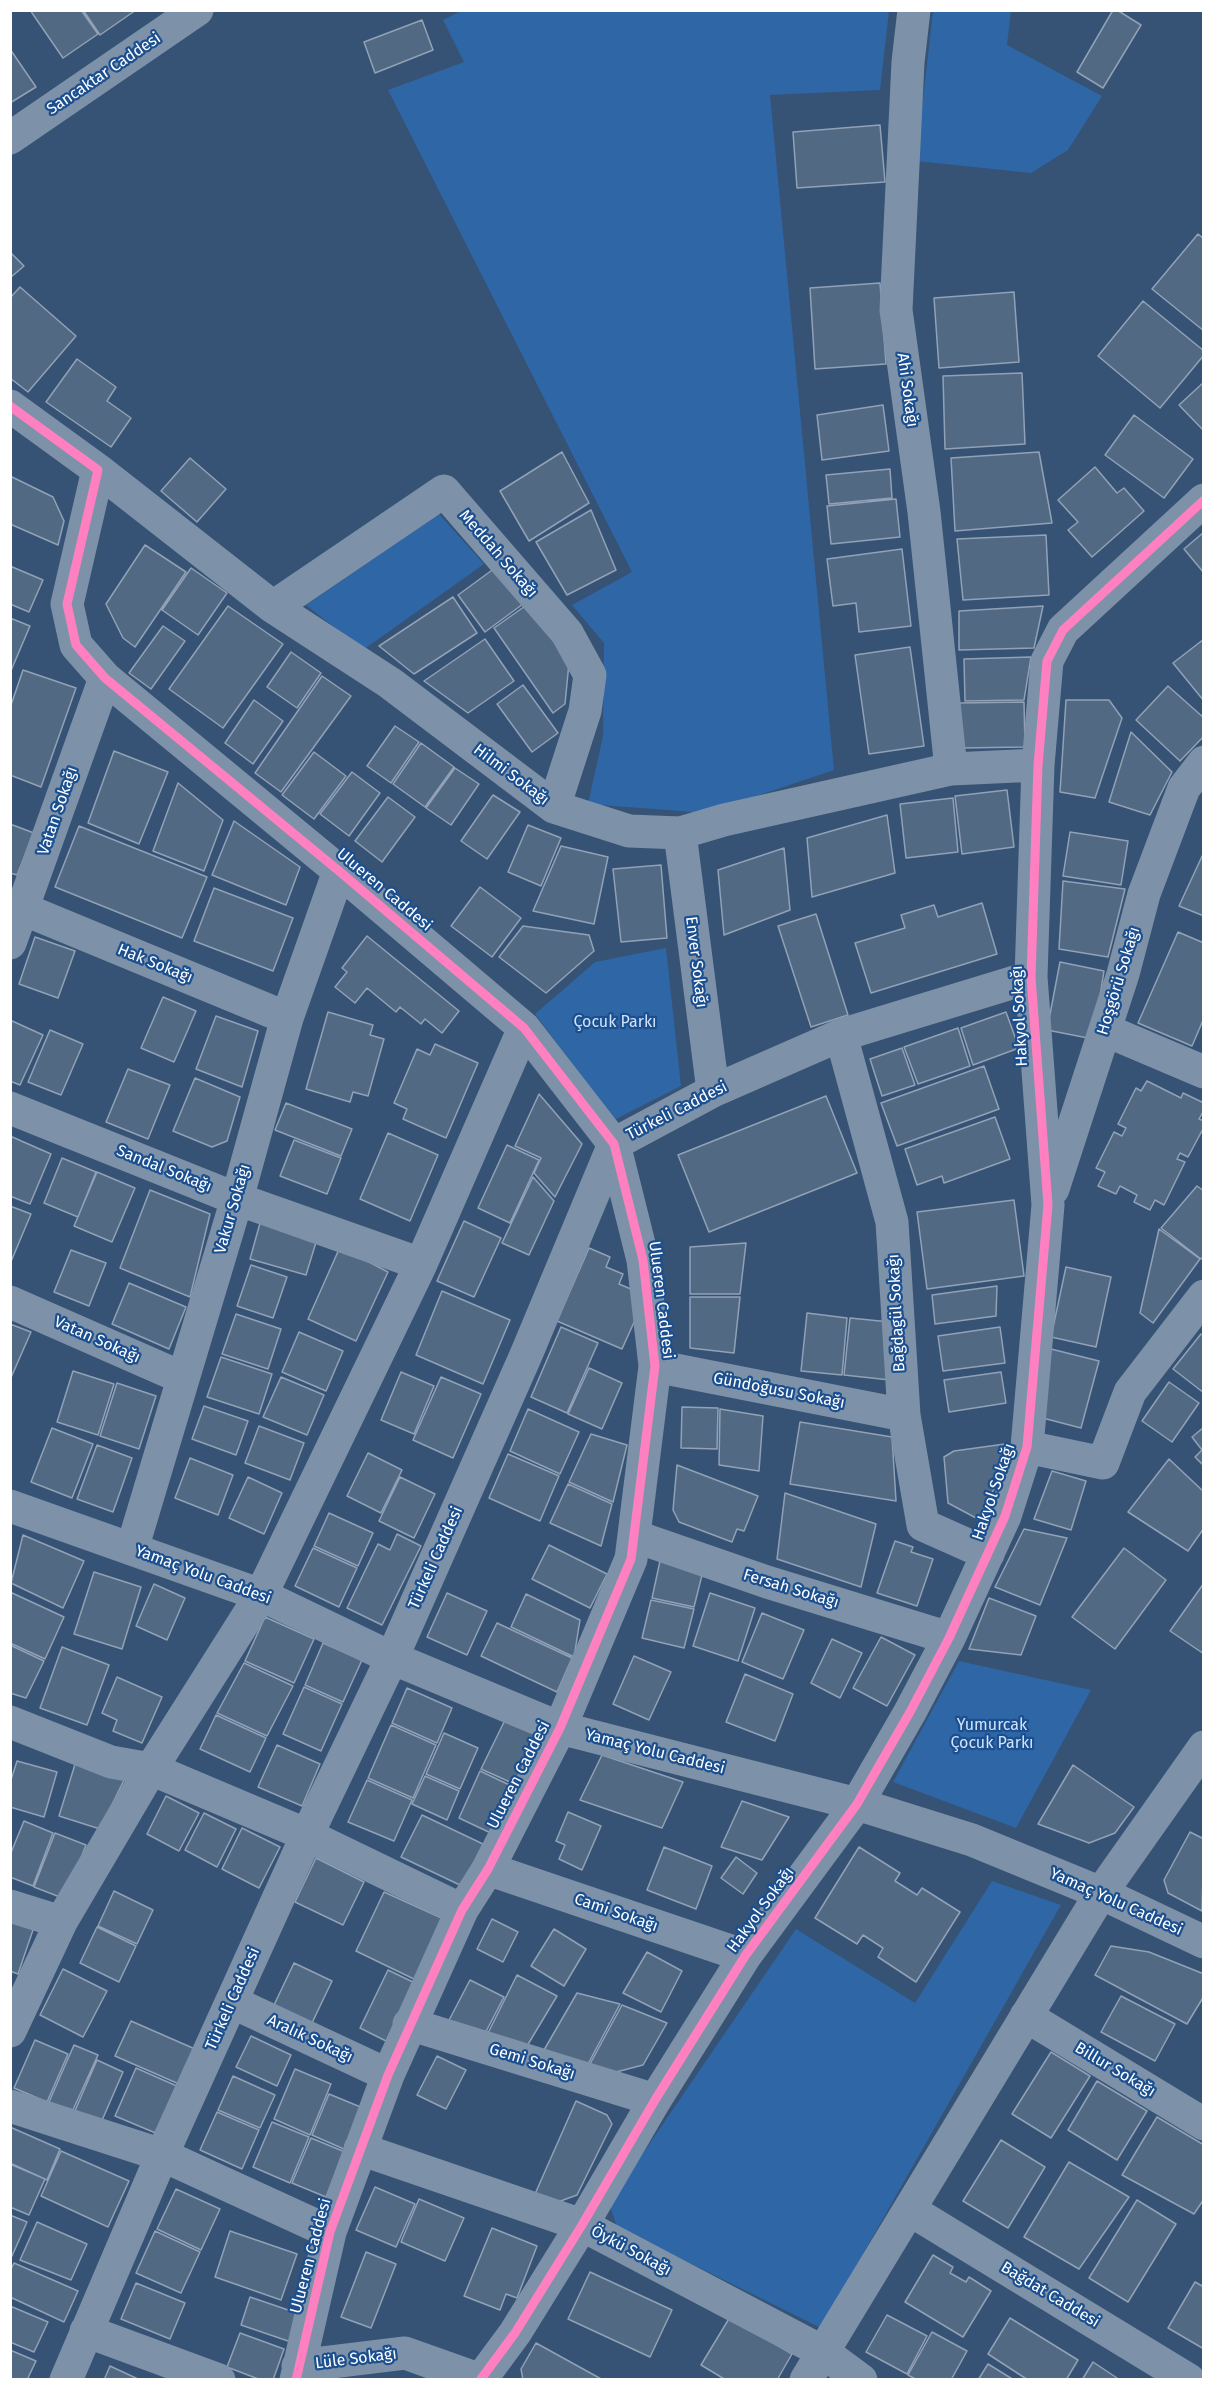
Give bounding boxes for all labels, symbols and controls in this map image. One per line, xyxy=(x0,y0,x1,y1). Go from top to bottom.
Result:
street label: Sancaktar Caddesi xyxy=(43,29,165,119)
street label: Ahi Sokağı xyxy=(892,352,922,428)
street label: Meddah Sokağı xyxy=(455,506,541,602)
street label: Hilmi Sokağı xyxy=(469,740,553,810)
street label: Vatan Sokağı xyxy=(34,764,82,858)
street label: Ulueren Caddesi xyxy=(332,845,436,935)
street label: Enver Sokağı xyxy=(681,915,711,1009)
street label: Hoşgörü Sokağı xyxy=(1093,925,1145,1037)
street label: Hak Sokağı xyxy=(115,940,195,988)
street label: Hakyol Sokağı xyxy=(1008,965,1032,1067)
park label: Çocuk Parkı xyxy=(573,1013,657,1033)
street label: Türkeli Caddesi xyxy=(623,1077,731,1145)
street label: Sandal Sokağı xyxy=(113,1141,215,1197)
street label: Vakur Sokağı xyxy=(211,1162,255,1256)
street label: Ulueren Caddesi xyxy=(644,1240,678,1360)
street label: Bağdagül Sokağı xyxy=(884,1253,910,1373)
street label: Vatan Sokağı xyxy=(51,1312,143,1368)
street label: Gündoğusu Sokağı xyxy=(712,1369,846,1413)
street label: Hakyol Sokağı xyxy=(968,1441,1020,1543)
street label: Türkeli Caddesi xyxy=(405,1504,467,1612)
street label: Yamaç Yolu Caddesi xyxy=(132,1541,274,1609)
street label: Fersah Sokağı xyxy=(741,1565,841,1613)
park label: Yumurcak Çocuk Parkı xyxy=(950,1716,1034,1754)
street label: Ulueren Caddesi xyxy=(484,1718,554,1832)
street label: Yamaç Yolu Caddesi xyxy=(583,1725,727,1779)
street label: Hakyol Sokağı xyxy=(723,1863,799,1957)
street label: Yamaç Yolu Caddesi xyxy=(1047,1864,1185,1940)
street label: Cami Sokağı xyxy=(572,1890,660,1936)
street label: Türkeli Caddesi xyxy=(202,1945,264,2053)
street label: Aralık Sokağı xyxy=(264,2011,356,2067)
street label: Billur Sokağı xyxy=(1071,2038,1159,2102)
street label: Gemi Sokağı xyxy=(487,2040,577,2084)
street label: Ulueren Caddesi xyxy=(286,2196,336,2316)
street label: Öykü Sokağı xyxy=(588,2222,674,2280)
street label: Bağdat Caddesi xyxy=(997,2258,1103,2332)
street label: Lüle Sokağı xyxy=(314,2344,398,2374)

